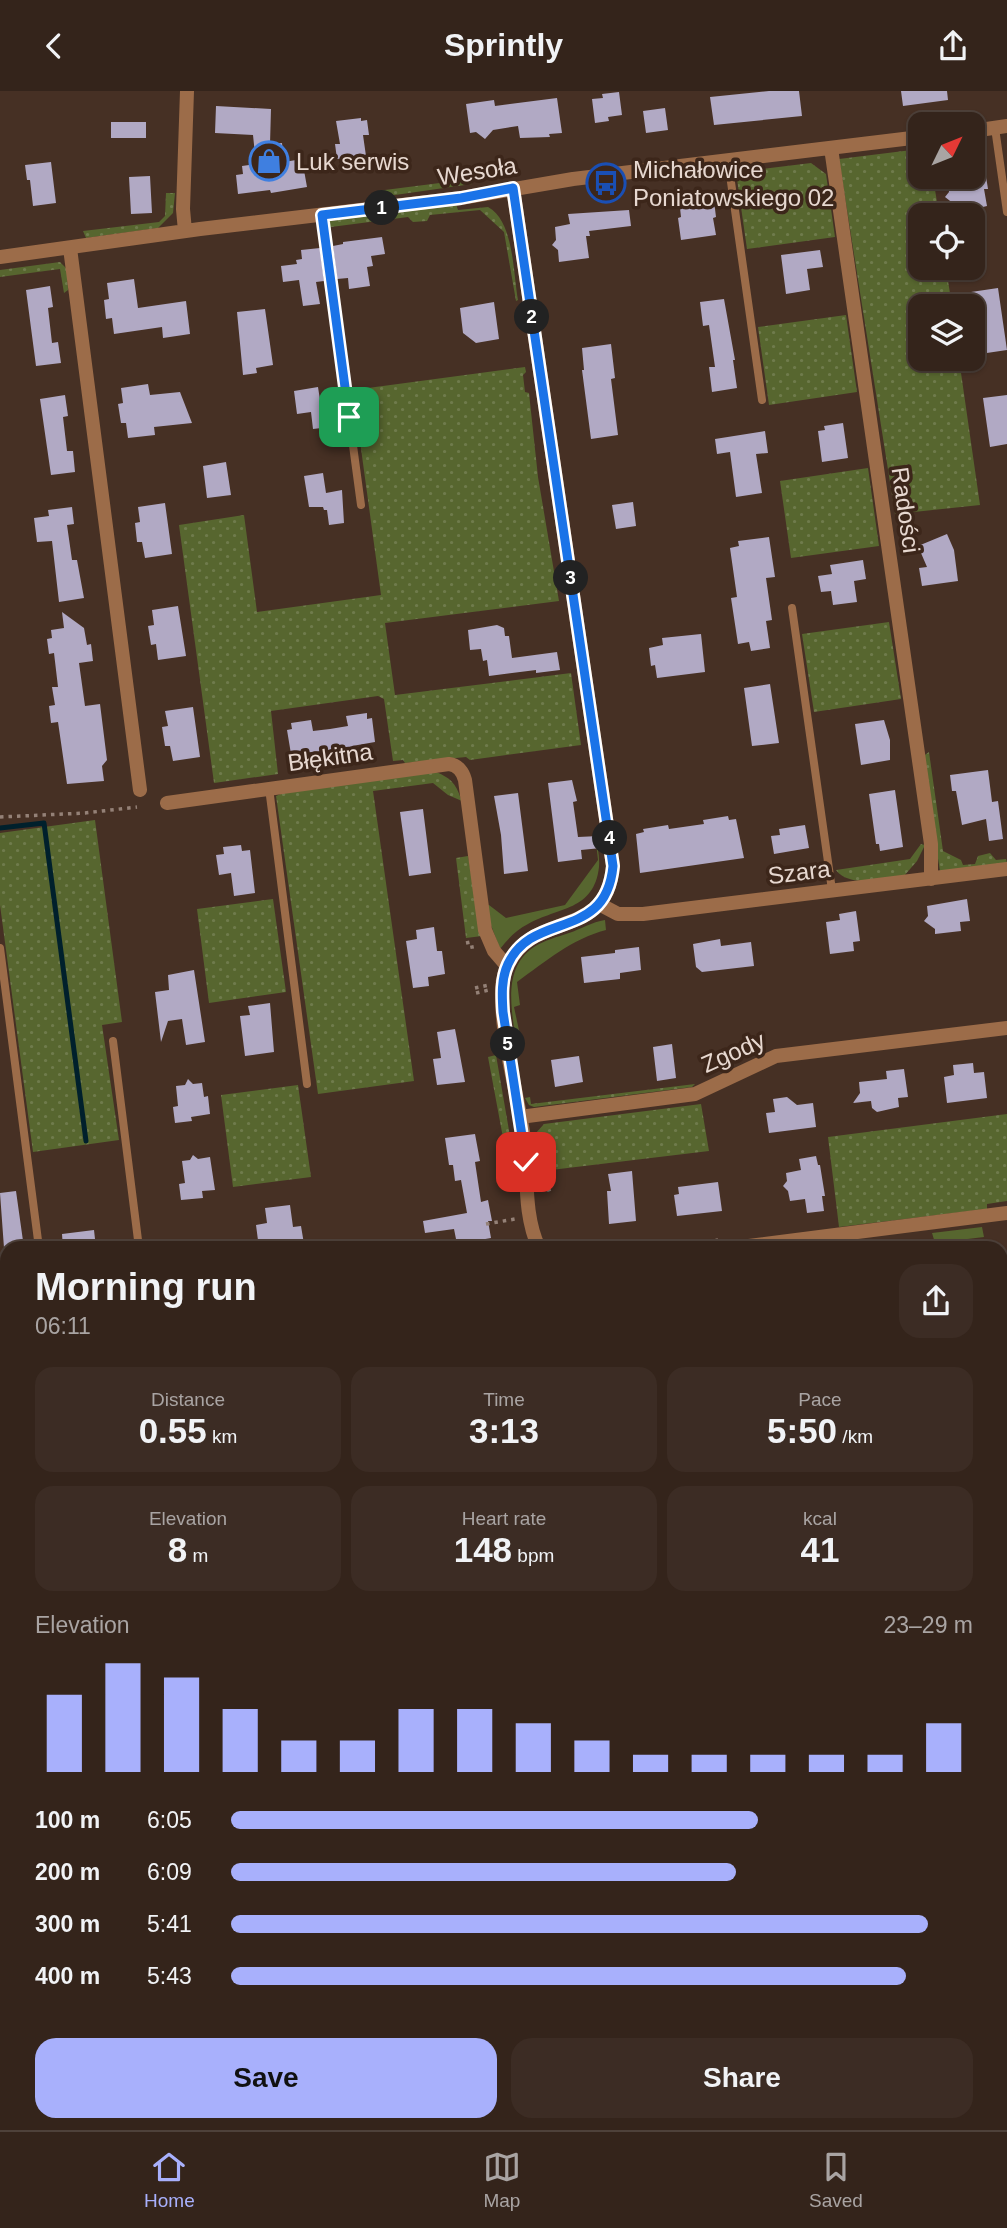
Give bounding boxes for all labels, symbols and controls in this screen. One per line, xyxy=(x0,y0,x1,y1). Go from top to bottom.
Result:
icon: back xyxy=(35,27,73,65)
text: Sprintly xyxy=(444,27,563,63)
icon: share xyxy=(934,27,972,65)
north arrow xyxy=(908,112,985,189)
map controls xyxy=(908,112,985,371)
shop icon: Luk serwis xyxy=(248,140,290,182)
place label: Luk serwis xyxy=(296,148,409,175)
street label: Wesoła xyxy=(436,151,519,191)
place label: Michałowice Poniatowskiego 02 xyxy=(633,156,834,211)
bus stop icon: Michałowice Poniatowskiego 02 xyxy=(585,162,627,204)
pin: 1 xyxy=(364,191,400,225)
text: 1 xyxy=(376,197,387,218)
button: locate xyxy=(908,203,985,280)
button: layers xyxy=(908,294,985,371)
pin: 2 xyxy=(514,299,550,335)
text: 2 xyxy=(526,306,537,327)
pin xyxy=(319,387,379,447)
icon: arrive xyxy=(330,398,368,436)
street label: Radości xyxy=(887,465,925,555)
pin: 3 xyxy=(554,561,588,595)
text: 3 xyxy=(565,567,576,588)
street label: Błękitna xyxy=(286,738,375,776)
pin: 4 xyxy=(592,821,628,855)
text: 4 xyxy=(604,827,615,848)
street label: Szara xyxy=(766,855,832,889)
street label: Zgody xyxy=(697,1026,769,1078)
pin: 5 xyxy=(490,1027,526,1061)
text: 5 xyxy=(502,1033,513,1054)
pin xyxy=(496,1132,556,1192)
icon: check xyxy=(507,1143,545,1181)
button: share xyxy=(899,1264,973,1338)
text: Morning run xyxy=(35,1266,257,1308)
text: 06:11 xyxy=(35,1313,91,1339)
text: Distance xyxy=(151,1389,225,1410)
text: Time xyxy=(483,1389,525,1410)
text: Pace xyxy=(798,1389,842,1410)
text: 0.55 xyxy=(139,1411,207,1450)
text: 3:13 xyxy=(469,1411,539,1450)
text: 5:50 xyxy=(767,1411,837,1450)
text: km xyxy=(207,1426,237,1447)
text: /km xyxy=(837,1426,873,1447)
text: Elevation xyxy=(149,1508,227,1529)
text: Heart rate xyxy=(462,1508,546,1529)
text: kcal xyxy=(803,1508,837,1529)
text: 8 xyxy=(168,1530,187,1569)
text: 148 xyxy=(454,1530,512,1569)
text: 41 xyxy=(801,1530,839,1569)
text: m xyxy=(187,1545,208,1566)
text: bpm xyxy=(512,1545,554,1566)
text: Elevation xyxy=(35,1612,130,1638)
text: 23–29 m xyxy=(883,1612,973,1638)
text: 100 m xyxy=(35,1807,100,1833)
text: 6:05 xyxy=(147,1807,192,1833)
text: 200 m xyxy=(35,1859,100,1885)
text: 6:09 xyxy=(147,1859,192,1885)
text: 300 m xyxy=(35,1911,100,1937)
text: 5:41 xyxy=(147,1911,192,1937)
text: 400 m xyxy=(35,1963,100,1989)
text: 5:43 xyxy=(147,1963,192,1989)
button: Save xyxy=(35,2038,497,2118)
button: Share xyxy=(511,2038,973,2118)
tab: Home xyxy=(144,2148,195,2212)
tab: Map xyxy=(483,2148,521,2212)
tab: Saved xyxy=(809,2148,863,2212)

